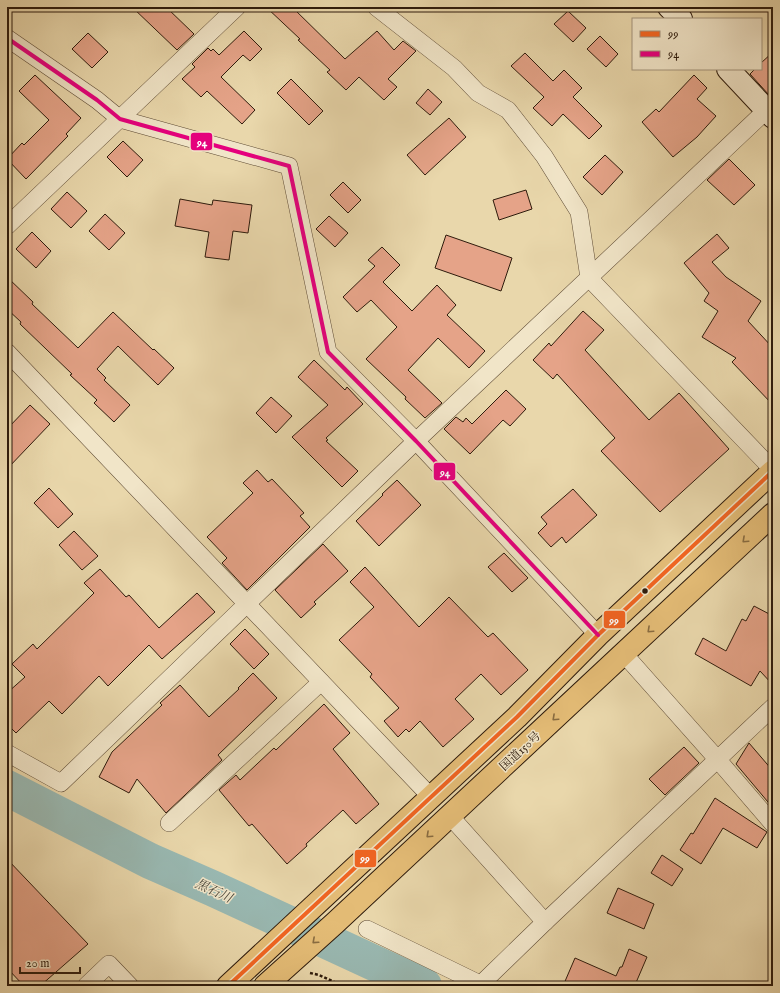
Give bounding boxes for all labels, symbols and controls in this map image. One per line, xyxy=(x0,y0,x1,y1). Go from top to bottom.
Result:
legend xyxy=(632,18,762,70)
text: 99 xyxy=(667,27,678,42)
text: 94 xyxy=(667,47,679,62)
line badge: 94 xyxy=(190,132,213,151)
text: 94 xyxy=(196,136,208,150)
line badge: 94 xyxy=(433,462,456,481)
text: 94 xyxy=(439,466,451,480)
one-way arrow xyxy=(742,536,749,543)
unlabelled marker xyxy=(640,586,650,596)
line badge: 99 xyxy=(603,610,626,629)
text: 99 xyxy=(608,614,619,628)
one-way arrow xyxy=(647,625,655,632)
one-way arrow xyxy=(552,713,560,721)
street label: 国道150号 xyxy=(497,729,544,774)
one-way arrow xyxy=(426,830,434,838)
line badge: 99 xyxy=(354,849,377,868)
text: 99 xyxy=(359,852,370,866)
water label: 黒石川 xyxy=(192,875,236,908)
one-way arrow xyxy=(312,936,320,944)
scale bar xyxy=(20,949,80,975)
text: 20 m xyxy=(26,956,49,971)

